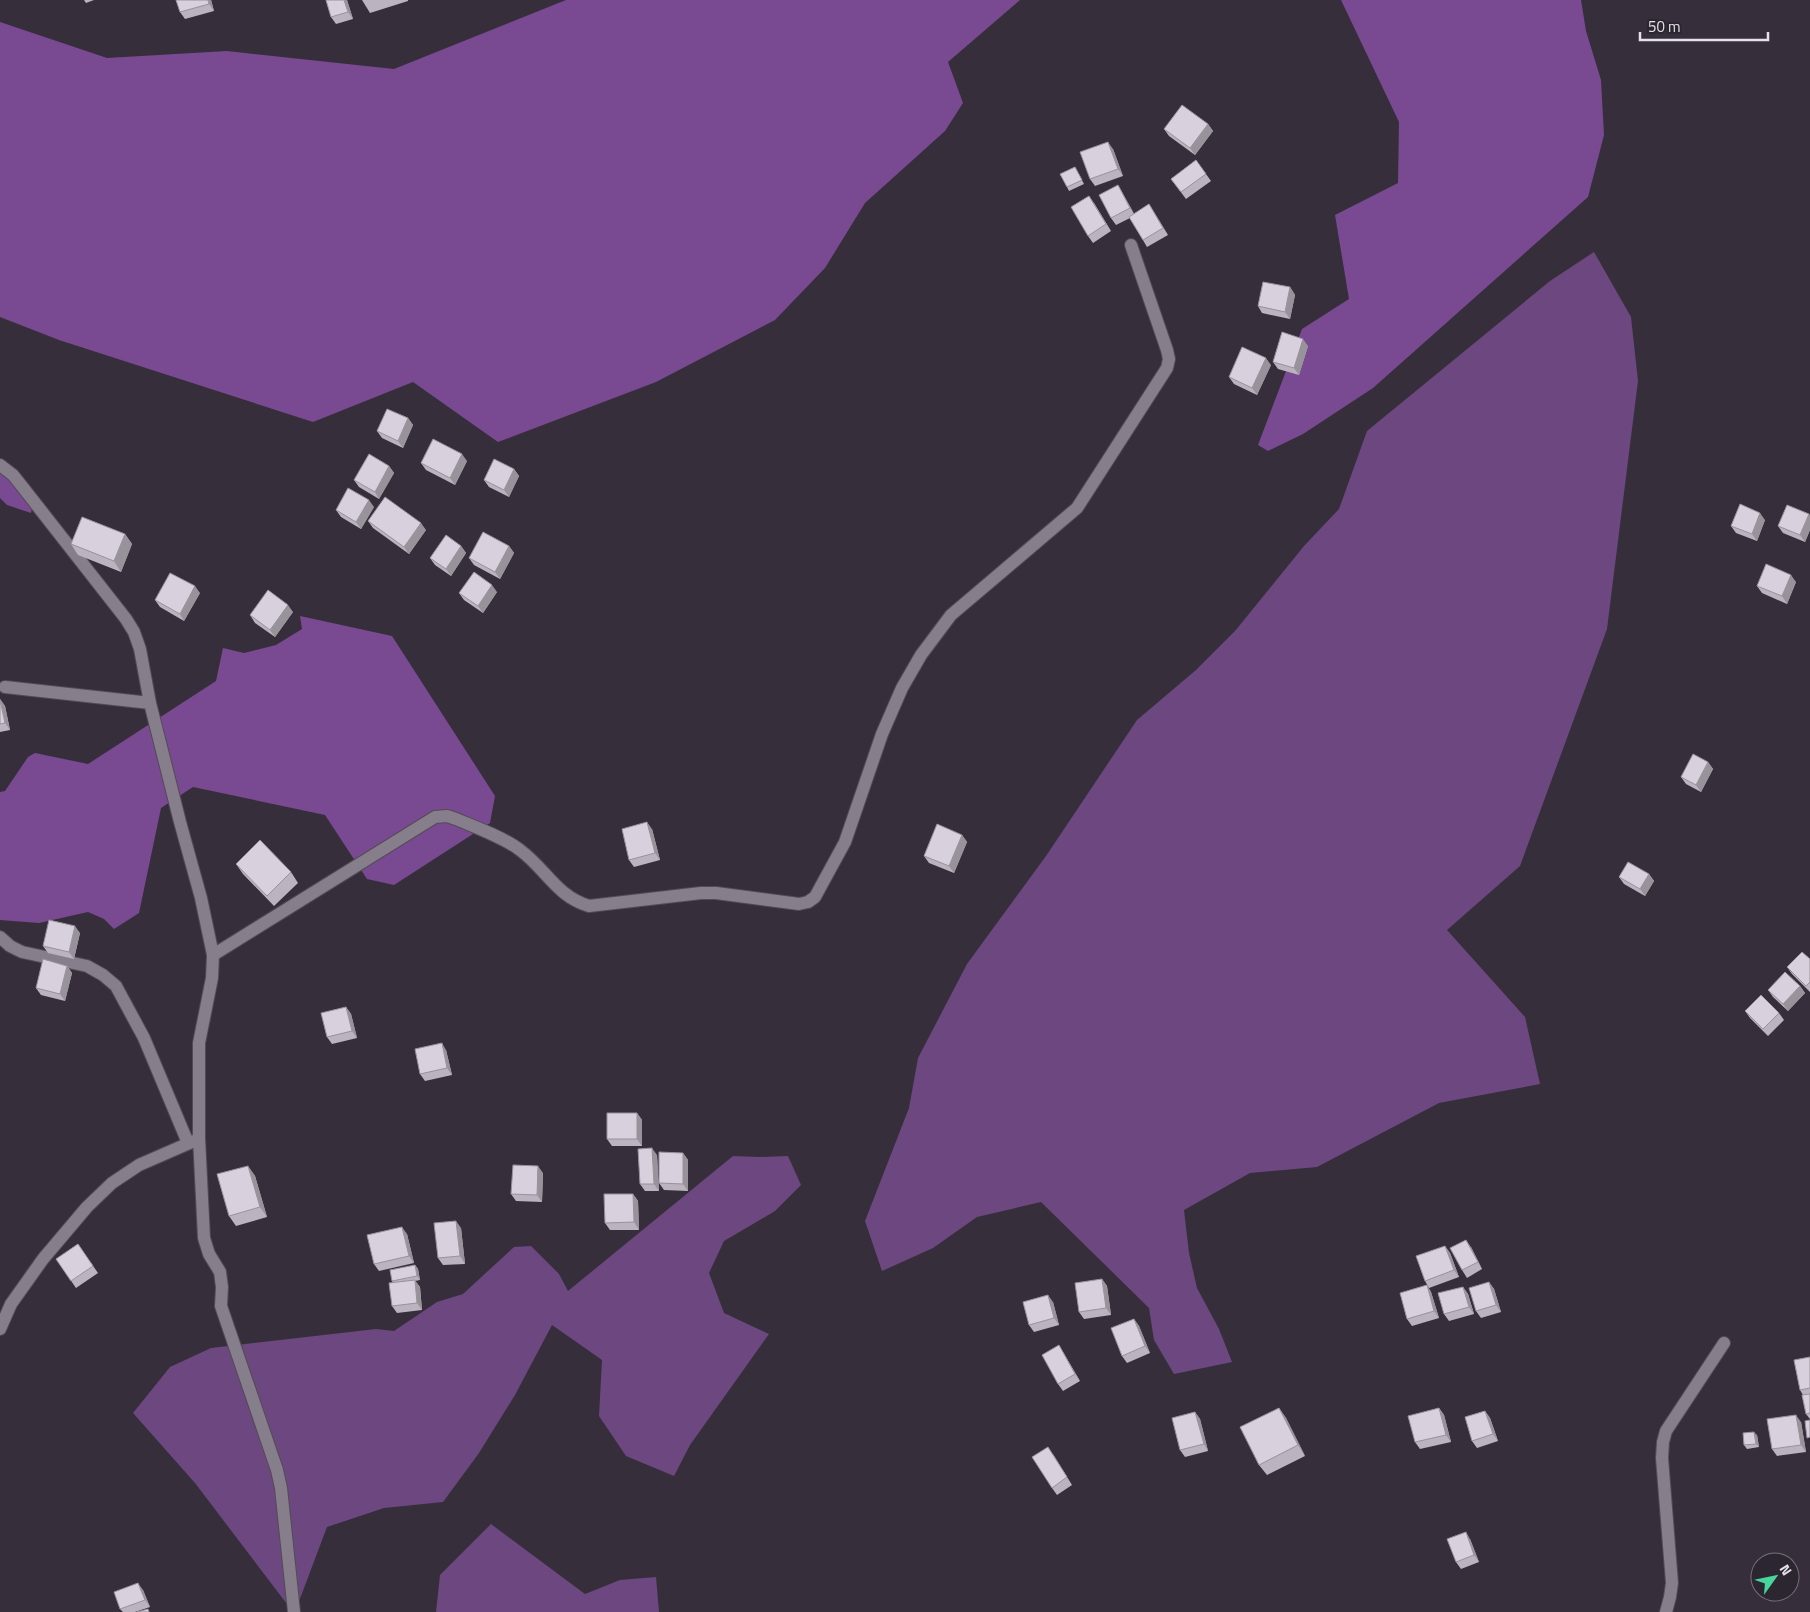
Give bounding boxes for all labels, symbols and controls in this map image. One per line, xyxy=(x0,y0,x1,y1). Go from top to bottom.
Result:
scale bar xyxy=(1640,10,1768,42)
text: 50 m xyxy=(1648,15,1681,38)
north arrow xyxy=(1750,1552,1800,1602)
text: N xyxy=(1775,1560,1798,1579)

